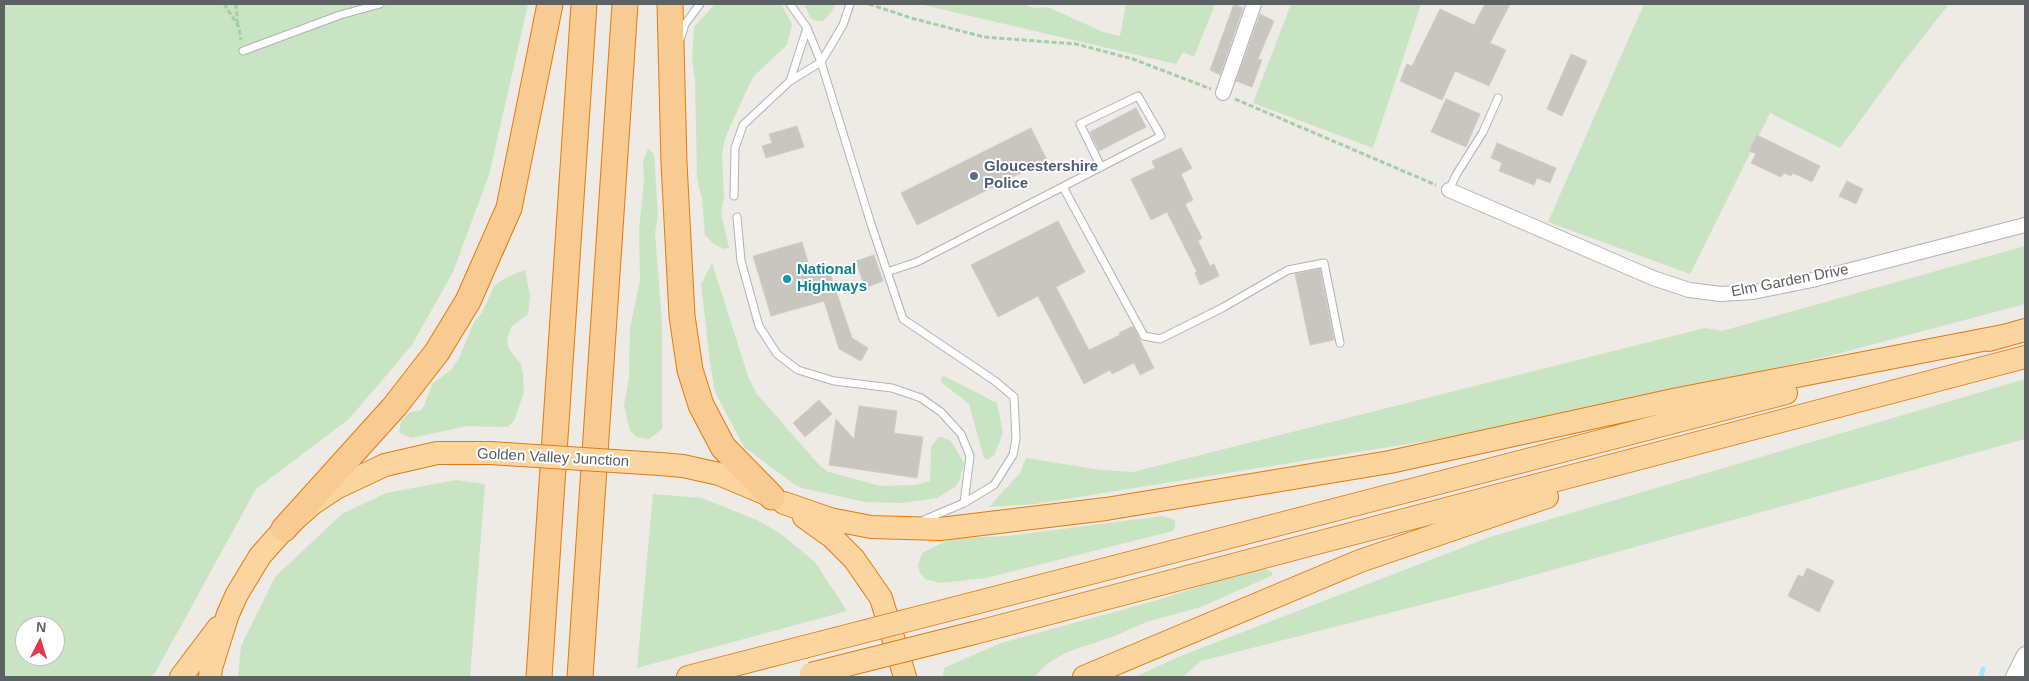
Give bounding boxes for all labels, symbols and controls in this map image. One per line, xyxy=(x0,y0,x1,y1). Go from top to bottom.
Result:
place label: Gloucestershire Police xyxy=(984,158,1098,193)
marker: Gloucestershire Police xyxy=(968,170,980,182)
place label: National Highways xyxy=(797,261,867,296)
street label: Elm Garden Drive xyxy=(1730,261,1850,301)
marker: National Highways xyxy=(781,273,793,285)
street label: Golden Valley Junction xyxy=(476,445,630,471)
north arrow xyxy=(15,616,65,666)
text: N xyxy=(35,619,47,635)

